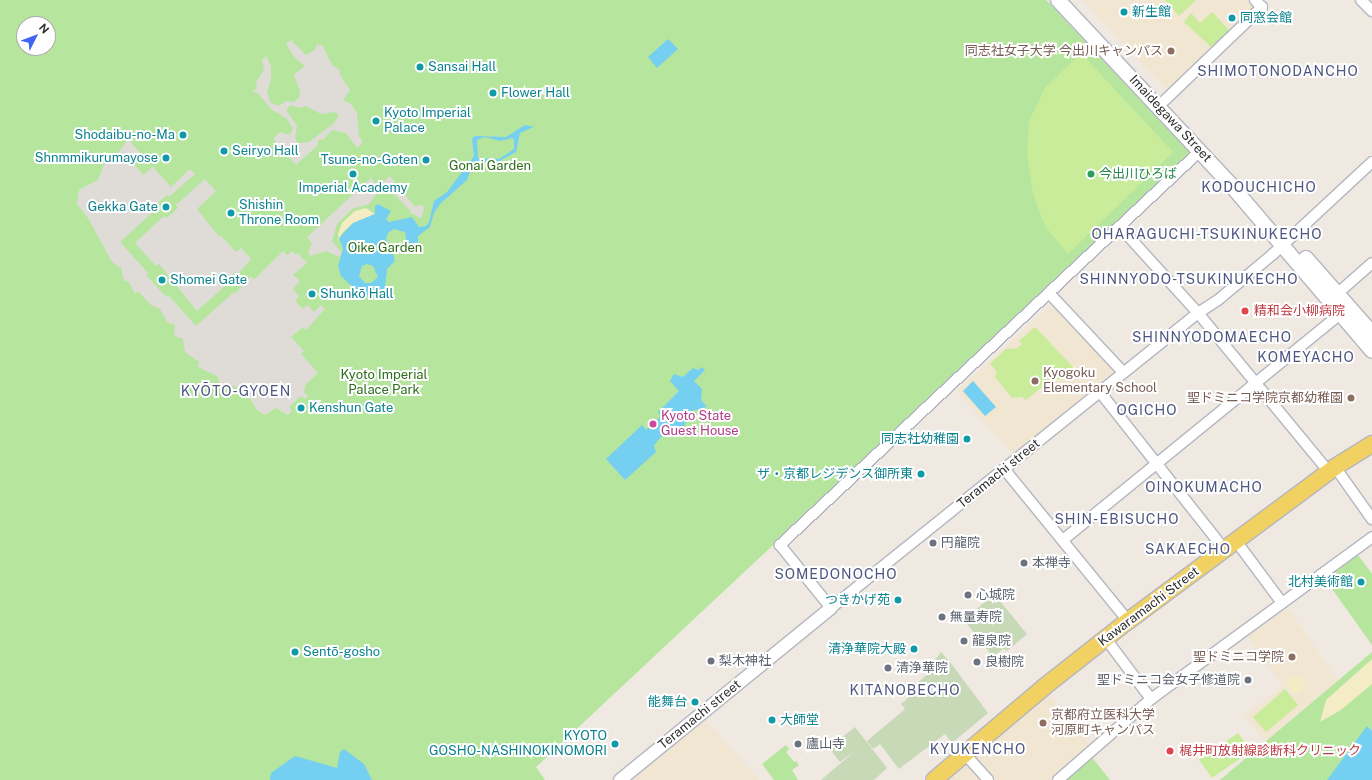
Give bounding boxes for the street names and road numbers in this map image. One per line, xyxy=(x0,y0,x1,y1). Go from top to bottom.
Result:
street label: Imaidegawa Street xyxy=(1126,72,1214,166)
street label: Teramachi street xyxy=(955,436,1043,512)
street label: Kawaramachi Street xyxy=(1096,564,1202,650)
street label: Teramachi street xyxy=(656,677,744,753)

